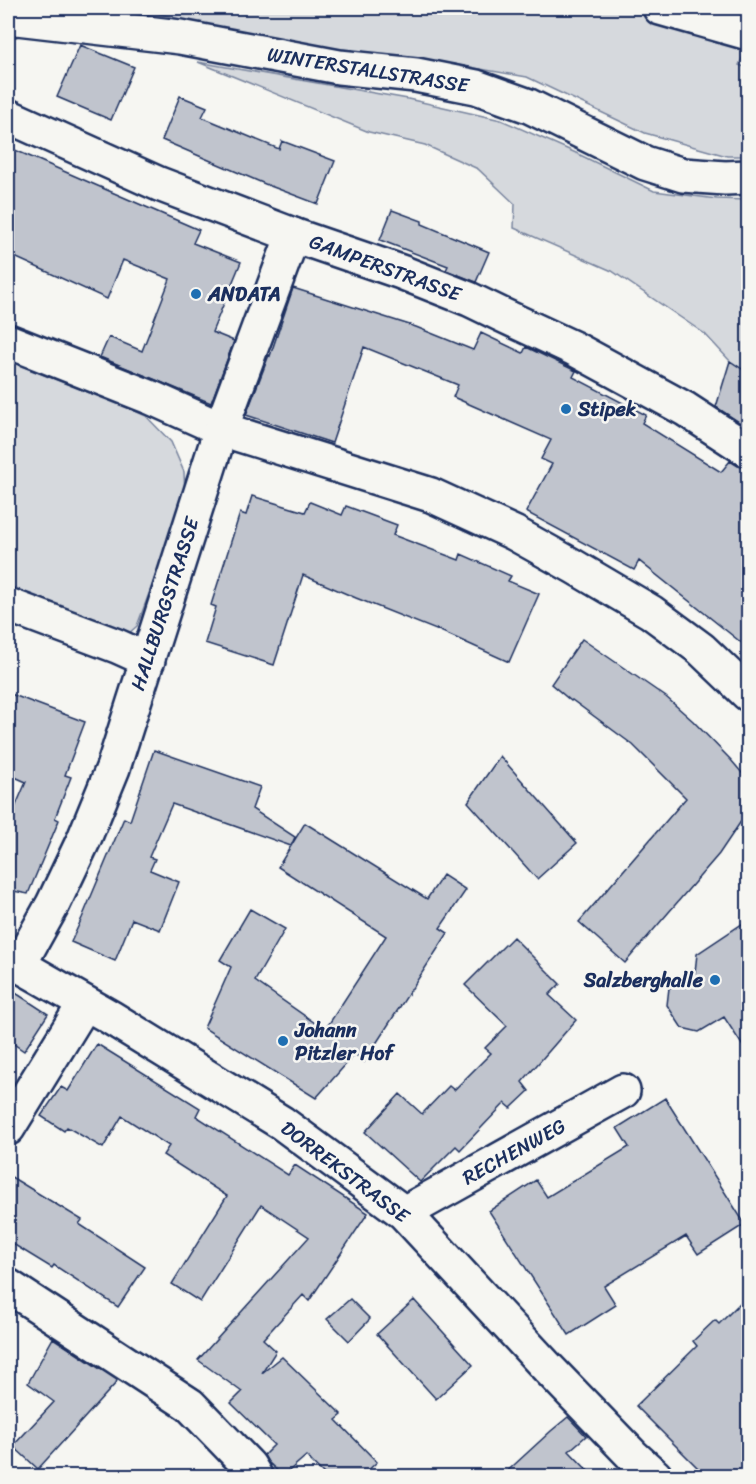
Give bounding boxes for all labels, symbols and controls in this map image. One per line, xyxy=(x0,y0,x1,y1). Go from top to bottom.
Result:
street label: WINTERSTALLSTRASSE xyxy=(265,37,473,103)
street label: GAMPERSTRASSE xyxy=(304,224,468,312)
place label: ANDATA xyxy=(207,277,280,312)
marker: ANDATA xyxy=(189,287,203,301)
place label: Stipek xyxy=(577,392,637,427)
marker: Stipek xyxy=(559,402,573,416)
street label: HALLBURGSTRASSE xyxy=(120,511,210,695)
place label: Salzberghalle xyxy=(583,963,704,998)
marker: Salzberghalle xyxy=(708,973,722,987)
place label: Johann Pitzler Hof xyxy=(294,1013,396,1071)
marker: Johann Pitzler Hof xyxy=(276,1034,290,1048)
street label: RECHENWEG xyxy=(456,1109,572,1195)
street label: DORREKSTRASSE xyxy=(273,1112,419,1234)

